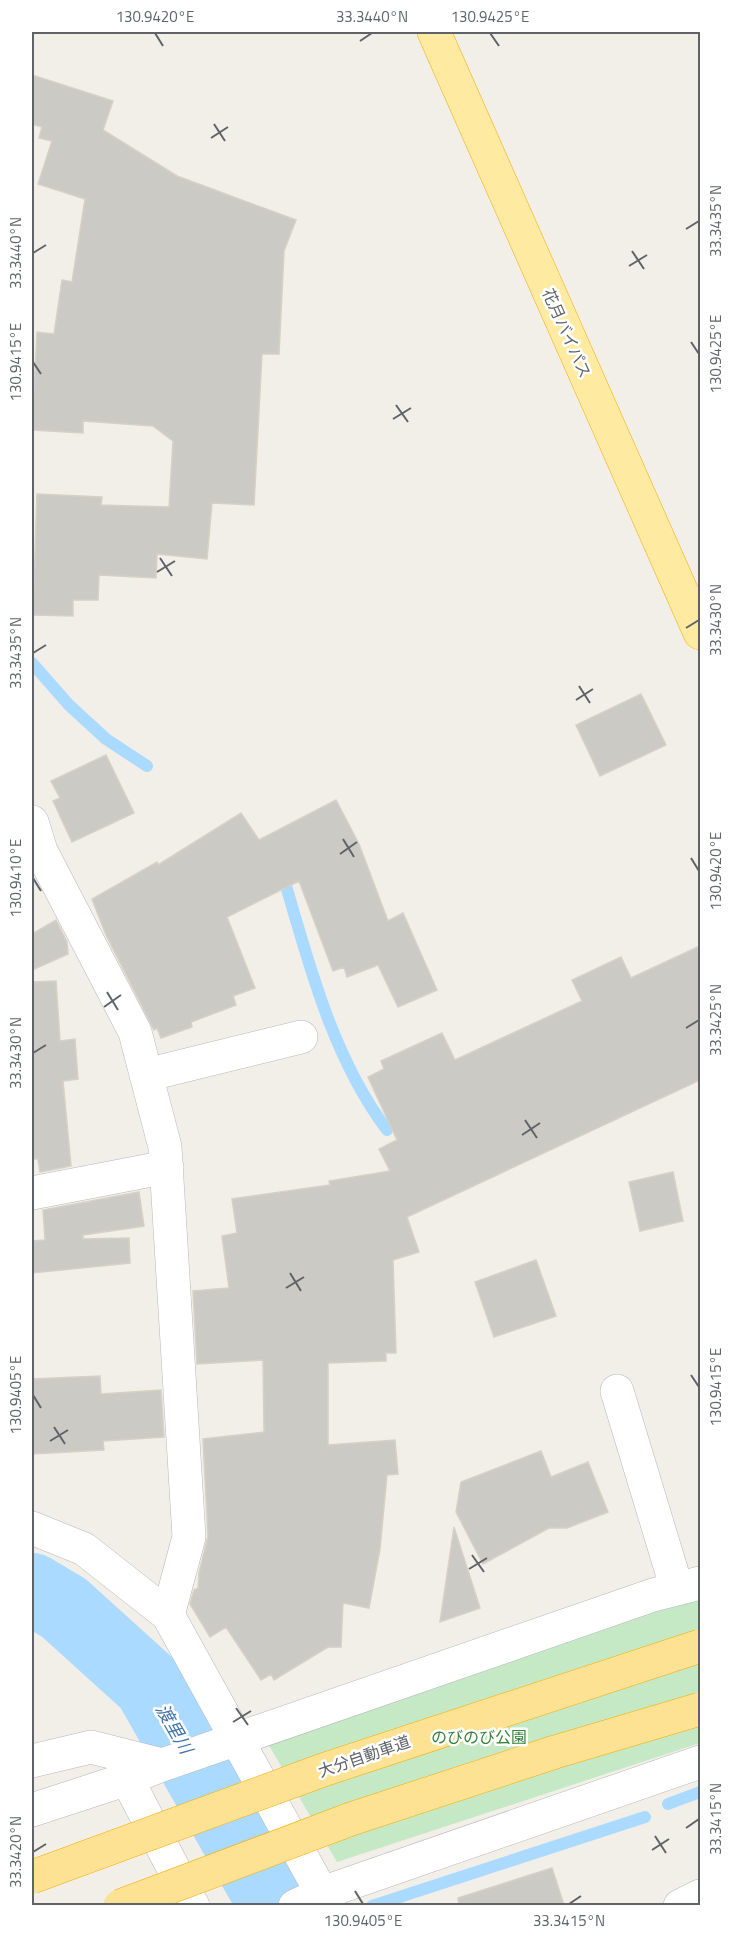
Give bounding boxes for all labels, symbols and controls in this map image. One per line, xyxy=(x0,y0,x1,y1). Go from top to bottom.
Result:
text: 130.9420°E xyxy=(116,5,194,28)
text: 33.3440°N xyxy=(336,5,408,28)
text: 130.9425°E xyxy=(451,5,529,28)
text: 33.3435°N xyxy=(704,185,727,257)
text: 33.3440°N xyxy=(4,217,27,289)
street label: 花月バイパス xyxy=(537,284,597,382)
text: 130.9425°E xyxy=(704,315,727,393)
text: 130.9415°E xyxy=(4,323,27,401)
text: 33.3430°N xyxy=(704,584,727,656)
text: 33.3435°N xyxy=(4,617,27,689)
text: 130.9420°E xyxy=(704,832,727,910)
text: 130.9410°E xyxy=(4,839,27,917)
text: 33.3425°N xyxy=(704,984,727,1056)
text: 33.3430°N xyxy=(4,1017,27,1089)
text: 130.9415°E xyxy=(704,1348,727,1426)
text: 130.9405°E xyxy=(4,1356,27,1434)
water label: 渡里川 xyxy=(149,1699,201,1761)
park label: のびのび公園 xyxy=(431,1725,527,1749)
street label: 大分自動車道 xyxy=(315,1729,413,1783)
text: 33.3415°N xyxy=(704,1783,727,1855)
text: 33.3420°N xyxy=(4,1816,27,1888)
text: 130.9405°E xyxy=(324,1909,402,1932)
text: 33.3415°N xyxy=(533,1909,605,1932)

